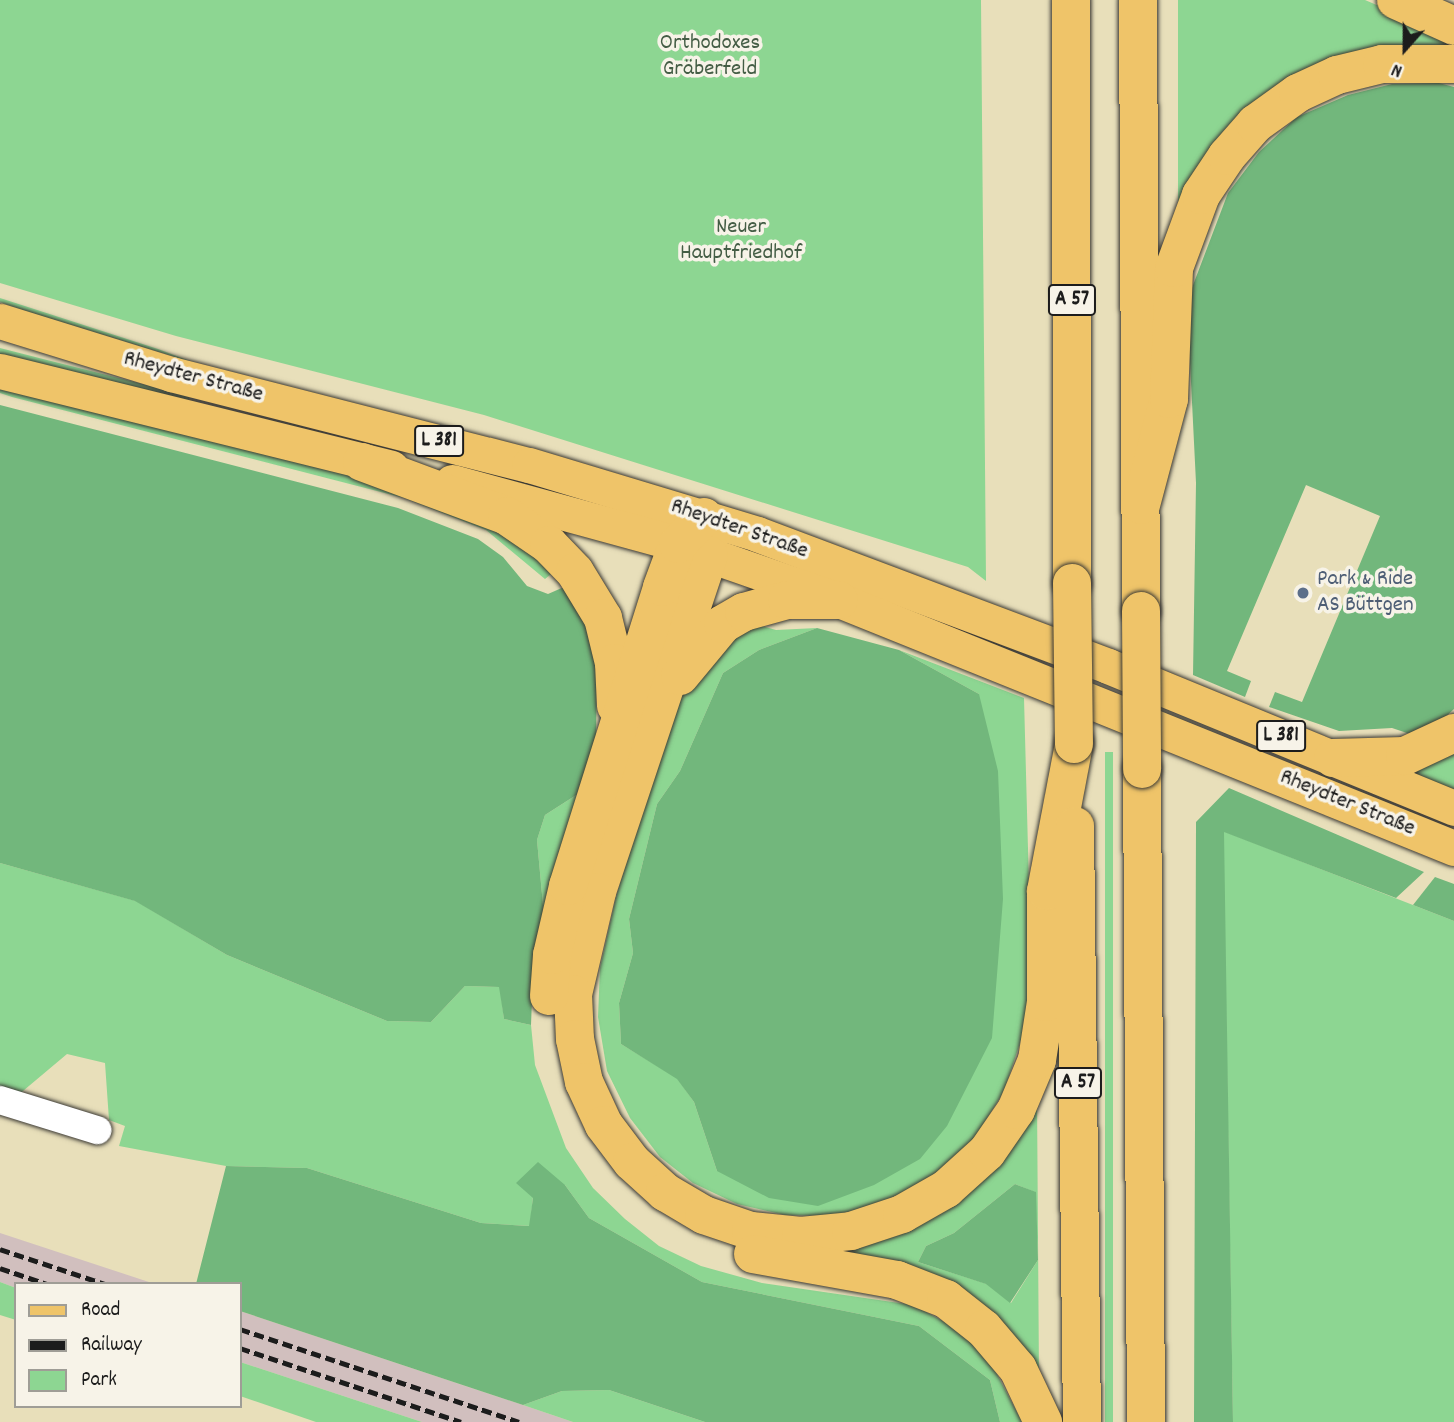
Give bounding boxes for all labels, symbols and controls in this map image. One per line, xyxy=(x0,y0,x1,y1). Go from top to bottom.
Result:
north arrow xyxy=(1370,14,1440,84)
park label: Orthodoxes Gräberfeld xyxy=(660,30,760,84)
text: N xyxy=(1388,55,1407,83)
park label: Neuer Hauptfriedhof xyxy=(680,214,802,268)
road number: A 57 xyxy=(1048,282,1096,318)
street label: Rheydter Straße xyxy=(120,346,266,410)
road number: L 381 xyxy=(413,424,465,458)
street label: Rheydter Straße xyxy=(667,494,811,566)
place label: Park & Ride AS Büttgen xyxy=(1317,566,1414,620)
marker: Park & Ride AS Büttgen xyxy=(1295,585,1311,601)
road number: L 381 xyxy=(1255,718,1307,754)
street label: Rheydter Straße xyxy=(1275,764,1419,844)
road number: A 57 xyxy=(1054,1066,1102,1100)
legend xyxy=(14,1282,242,1408)
text: Road xyxy=(81,1296,120,1326)
text: Railway xyxy=(81,1331,142,1361)
text: Park xyxy=(81,1366,117,1396)

